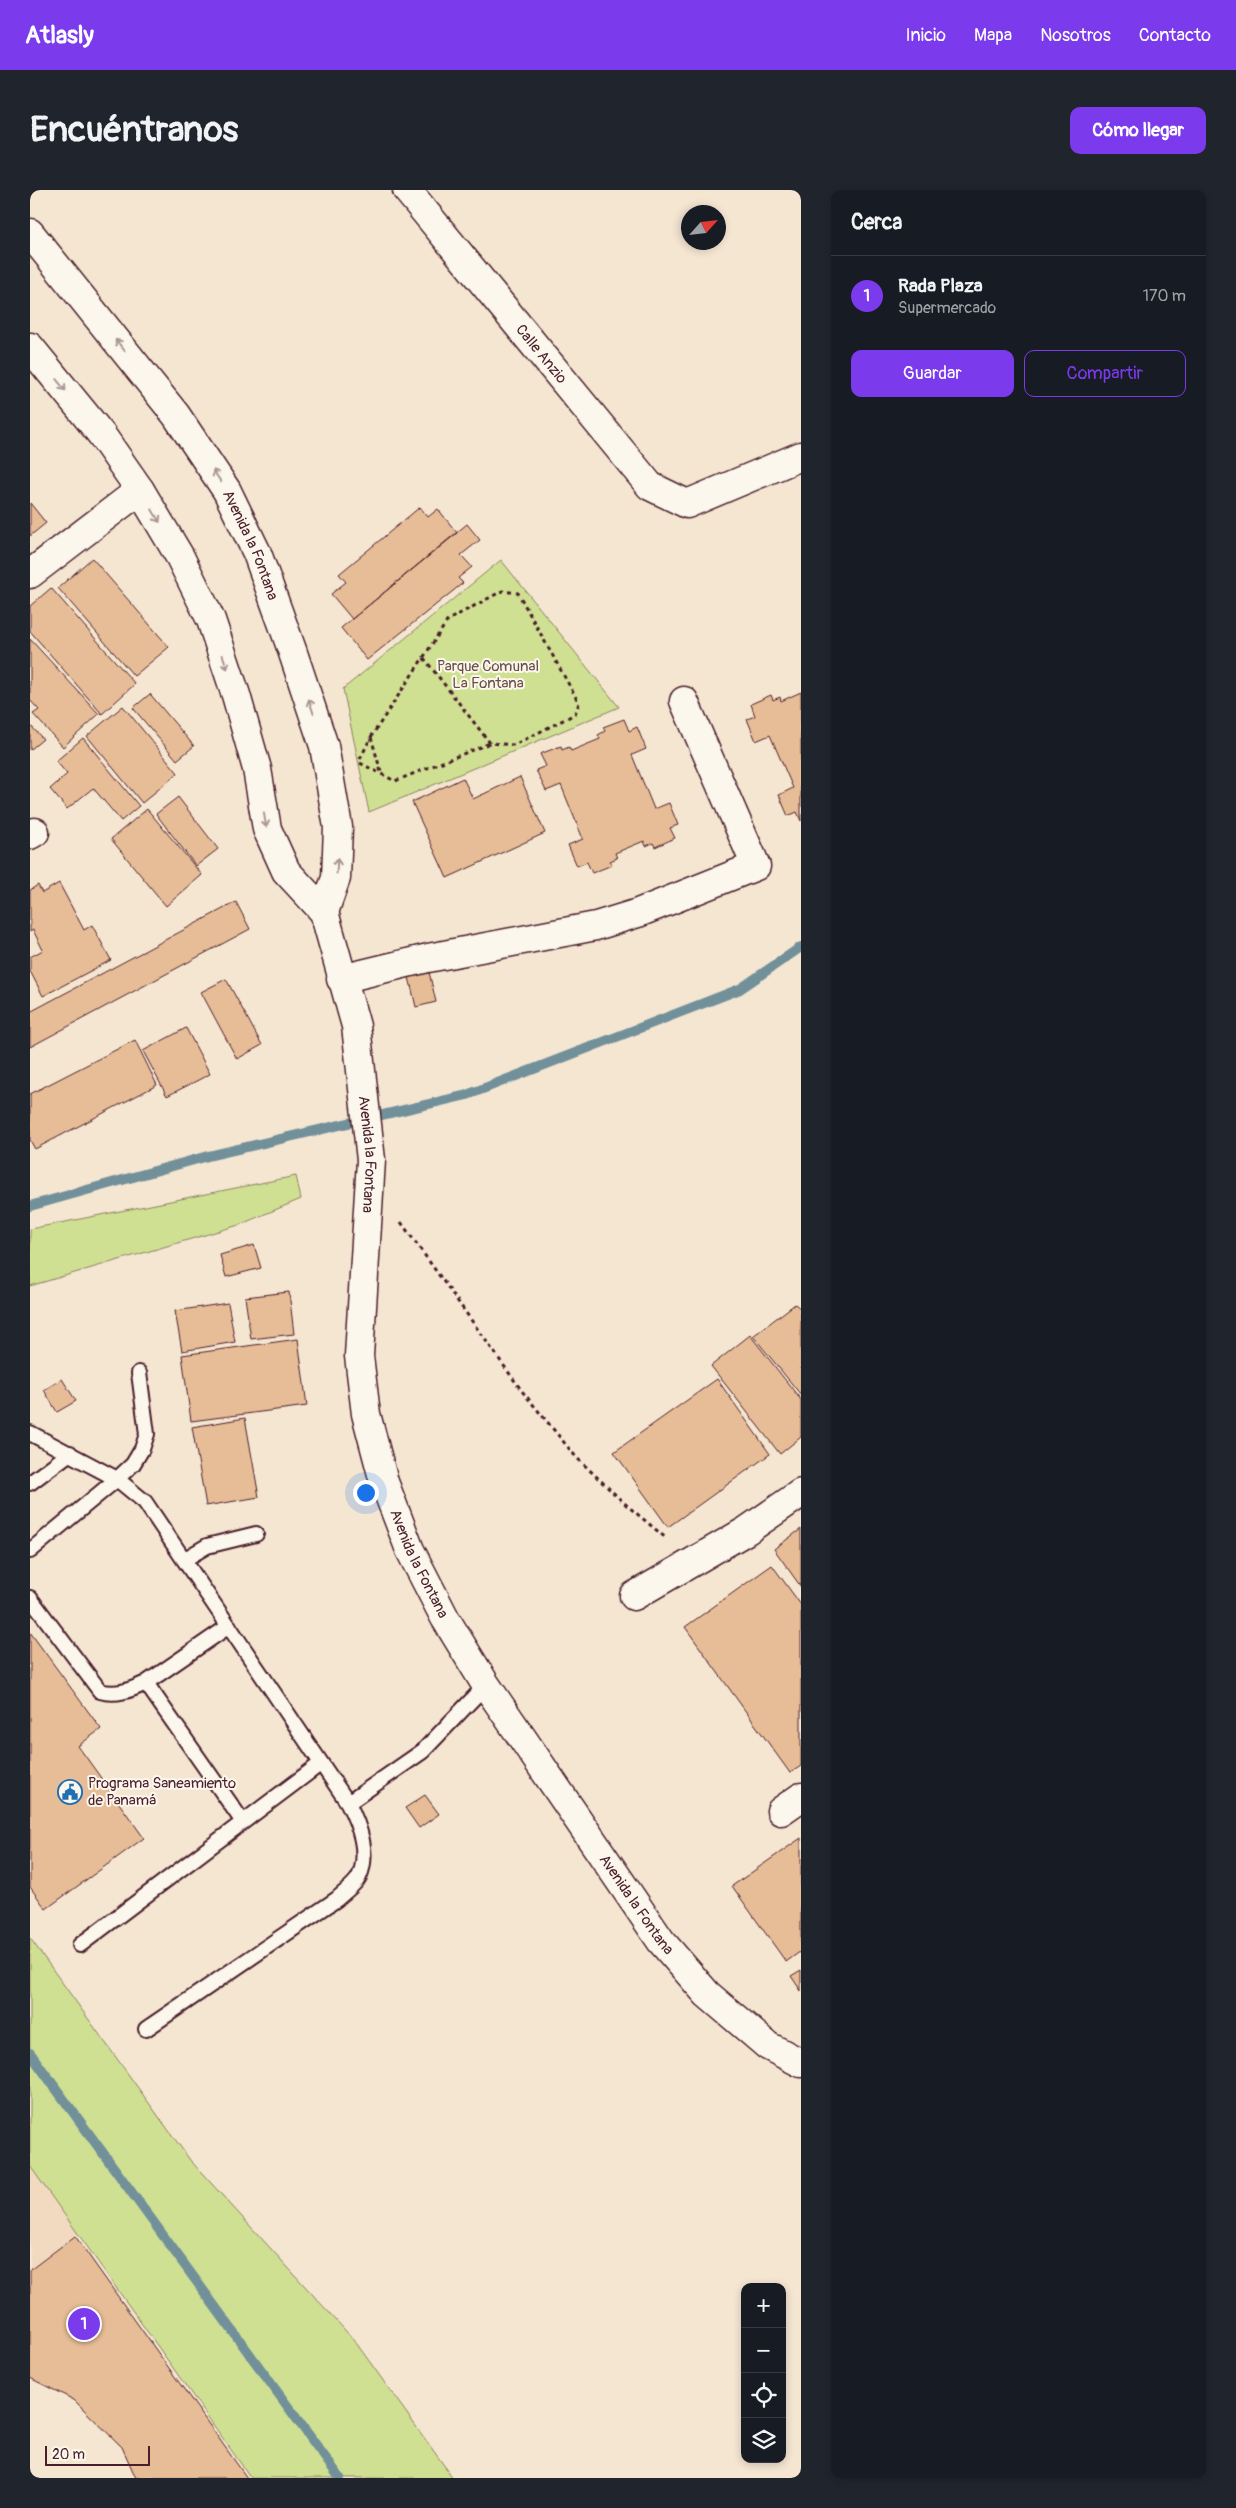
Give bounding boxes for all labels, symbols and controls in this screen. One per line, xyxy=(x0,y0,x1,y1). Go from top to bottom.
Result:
text: Atlasly xyxy=(25,21,94,50)
text: Inicio xyxy=(905,24,946,47)
text: Mapa xyxy=(974,24,1012,47)
text: Nosotros xyxy=(1040,24,1111,47)
text: Contacto xyxy=(1139,24,1211,47)
button: Cómo llegar xyxy=(1070,107,1206,154)
text: Encuéntranos xyxy=(30,108,238,152)
north arrow xyxy=(681,205,726,250)
text: Cerca xyxy=(851,209,902,236)
text: Rada Plaza xyxy=(898,274,983,298)
text: 1 xyxy=(864,286,870,306)
text: 170 m xyxy=(1143,286,1186,306)
text: Supermercado xyxy=(898,298,996,318)
street label: Calle Anzio xyxy=(511,321,571,388)
one-way arrow xyxy=(115,339,126,352)
button: Guardar xyxy=(851,350,1014,397)
button: Compartir xyxy=(1024,350,1186,397)
one-way arrow xyxy=(55,378,66,391)
one-way arrow xyxy=(212,469,222,483)
street label: Avenida la Fontana xyxy=(218,487,282,603)
one-way arrow xyxy=(151,509,161,523)
one-way arrow xyxy=(221,654,231,670)
park label: Parque Comunal La Fontana xyxy=(437,657,539,693)
one-way arrow xyxy=(306,699,315,715)
one-way arrow xyxy=(261,811,271,827)
one-way arrow xyxy=(332,858,341,874)
street label: Avenida la Fontana xyxy=(354,1095,380,1214)
your location xyxy=(353,1480,379,1506)
street label: Avenida la Fontana xyxy=(385,1507,452,1621)
place label: Programa Saneamiento de Panamá xyxy=(88,1774,236,1810)
public building icon: Programa Saneamiento de Panamá xyxy=(57,1779,83,1805)
street label: Avenida la Fontana xyxy=(595,1851,678,1959)
map controls xyxy=(741,2283,786,2463)
button: + xyxy=(741,2283,786,2328)
pin: 1 xyxy=(68,2305,100,2343)
button: − xyxy=(741,2328,786,2373)
button: locate xyxy=(741,2373,786,2418)
button: layers xyxy=(741,2418,786,2463)
scale bar xyxy=(45,2443,150,2466)
text: 20 m xyxy=(52,2446,85,2463)

